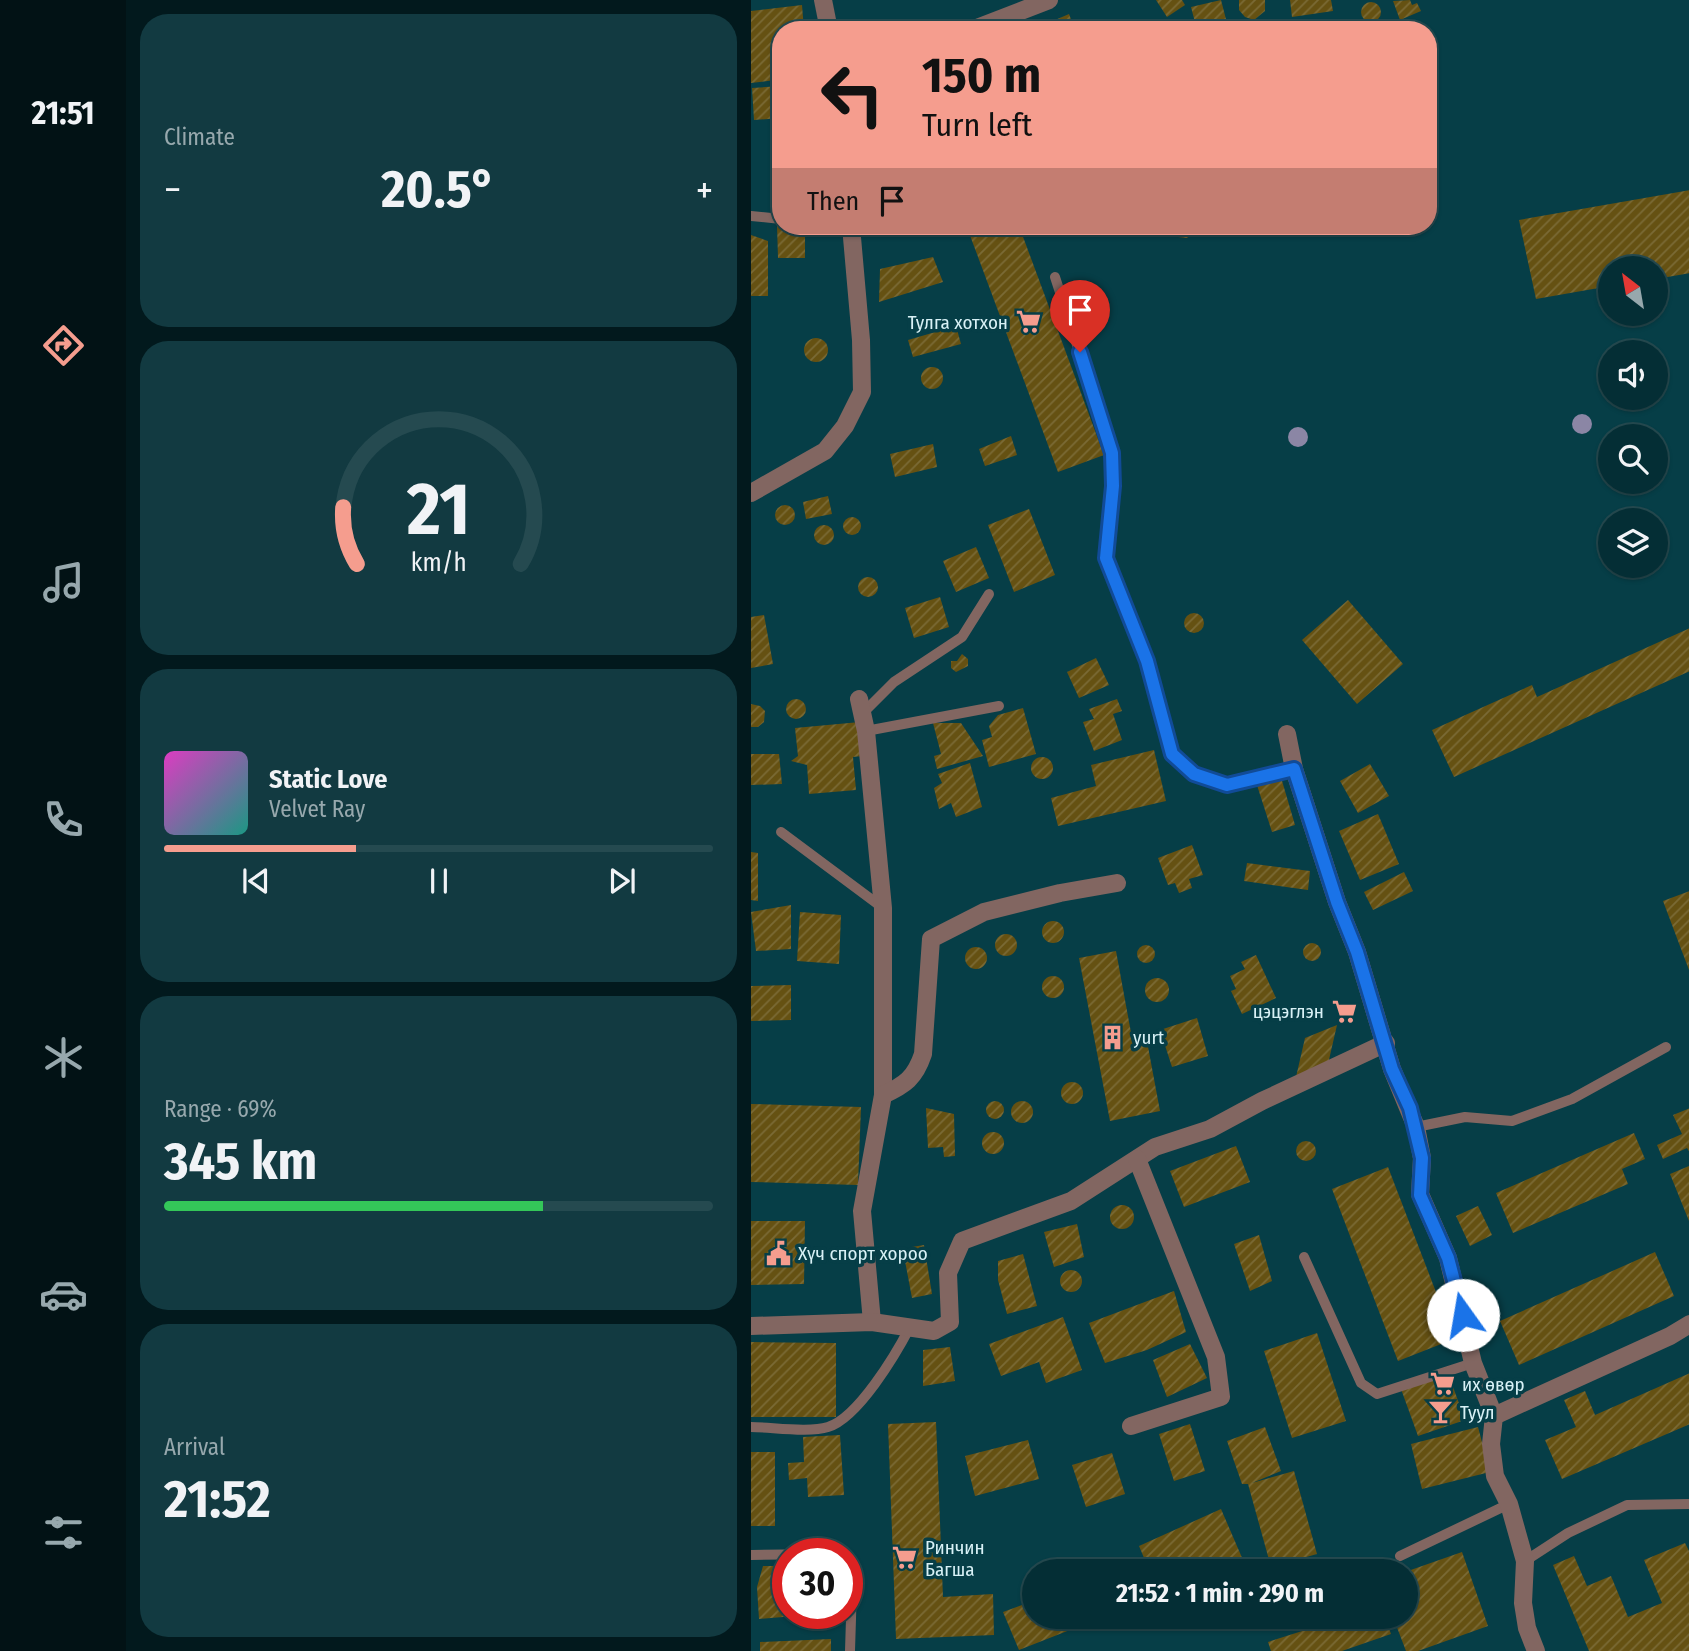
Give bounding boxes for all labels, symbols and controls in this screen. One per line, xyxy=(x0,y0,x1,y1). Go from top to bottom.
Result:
text: 150 m xyxy=(922,46,1041,105)
icon: left xyxy=(807,49,898,140)
text: 21:51 xyxy=(32,94,94,132)
text: Turn left xyxy=(922,106,1032,144)
text: Climate xyxy=(164,123,235,151)
text: 20.5° xyxy=(381,158,496,221)
text: − xyxy=(164,167,181,213)
text: + xyxy=(696,167,713,213)
icon: arrive xyxy=(873,182,911,220)
text: Then xyxy=(807,186,859,217)
north arrow xyxy=(1598,256,1668,326)
map controls xyxy=(1598,256,1668,578)
pin xyxy=(1050,280,1110,352)
icon: arrive xyxy=(1061,291,1099,329)
supermarket icon: Тулга хотхон xyxy=(1014,308,1042,336)
place label: Тулга хотхон xyxy=(908,311,1008,334)
icon: directions xyxy=(39,321,88,370)
button: sound xyxy=(1598,340,1668,410)
button: search xyxy=(1598,424,1668,494)
text: 21 xyxy=(406,467,470,554)
button: layers xyxy=(1598,508,1668,578)
text: km/h xyxy=(411,548,466,578)
icon: music xyxy=(39,558,88,607)
text: Static Love xyxy=(269,764,387,795)
icon: phone xyxy=(39,795,88,844)
text: Velvet Ray xyxy=(269,795,365,823)
icon: previous xyxy=(237,862,275,900)
icon: pause xyxy=(420,862,458,900)
icon: next xyxy=(603,862,641,900)
supermarket icon: цэцэглэн xyxy=(1330,997,1358,1025)
place label: цэцэглэн xyxy=(1253,1000,1324,1023)
building icon: yurt xyxy=(1099,1023,1127,1051)
place label: yurt xyxy=(1133,1026,1165,1049)
icon: climate xyxy=(39,1033,88,1082)
text: Range · 69% xyxy=(164,1095,277,1123)
text: 345 km xyxy=(164,1130,317,1193)
public building icon: Хүч спорт хороо xyxy=(764,1239,792,1267)
place label: Хүч спорт хороо xyxy=(798,1242,928,1265)
icon: car xyxy=(39,1270,88,1319)
position arrow xyxy=(1426,1278,1500,1352)
supermarket icon: их өвөр xyxy=(1428,1370,1456,1398)
place label: их өвөр xyxy=(1462,1373,1525,1396)
bar icon: Туул xyxy=(1426,1398,1454,1426)
place label: Туул xyxy=(1460,1401,1495,1424)
text: Arrival xyxy=(164,1433,225,1461)
text: 21:52 xyxy=(164,1468,271,1531)
icon: filters xyxy=(39,1508,88,1557)
place label: Ринчин Багша xyxy=(925,1536,985,1581)
speed limit sign: 30 xyxy=(772,1538,863,1629)
supermarket icon: Ринчин Багша xyxy=(891,1544,919,1572)
text: 21:52 · 1 min · 290 m xyxy=(1116,1578,1324,1609)

